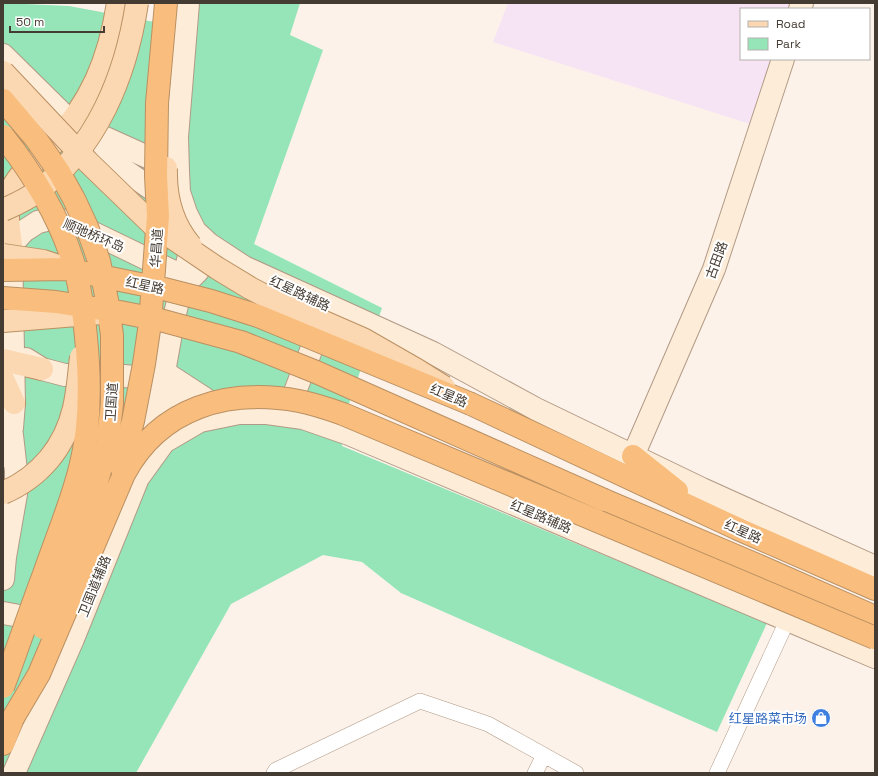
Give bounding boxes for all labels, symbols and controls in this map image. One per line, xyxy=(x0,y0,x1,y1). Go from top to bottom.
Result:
scale bar xyxy=(10,8,104,34)
legend xyxy=(740,8,870,60)
text: 50 m xyxy=(16,14,44,30)
text: Road xyxy=(776,16,805,32)
text: Park xyxy=(776,36,801,52)
street label: 顺驰桥环岛 xyxy=(61,215,127,256)
street label: 华昌道 xyxy=(147,228,166,268)
street label: 古田路 xyxy=(702,239,731,281)
street label: 红星路辅路 xyxy=(267,272,333,315)
street label: 红星路 xyxy=(124,273,166,298)
street label: 红星路 xyxy=(428,380,470,411)
street label: 卫国道 xyxy=(102,382,121,422)
street label: 红星路辅路 xyxy=(508,496,574,537)
street label: 红星路 xyxy=(722,516,764,547)
street label: 卫国道辅路 xyxy=(74,553,115,620)
shop icon: 红星路菜市场 xyxy=(810,707,832,729)
place label: 红星路菜市场 xyxy=(729,710,807,727)

